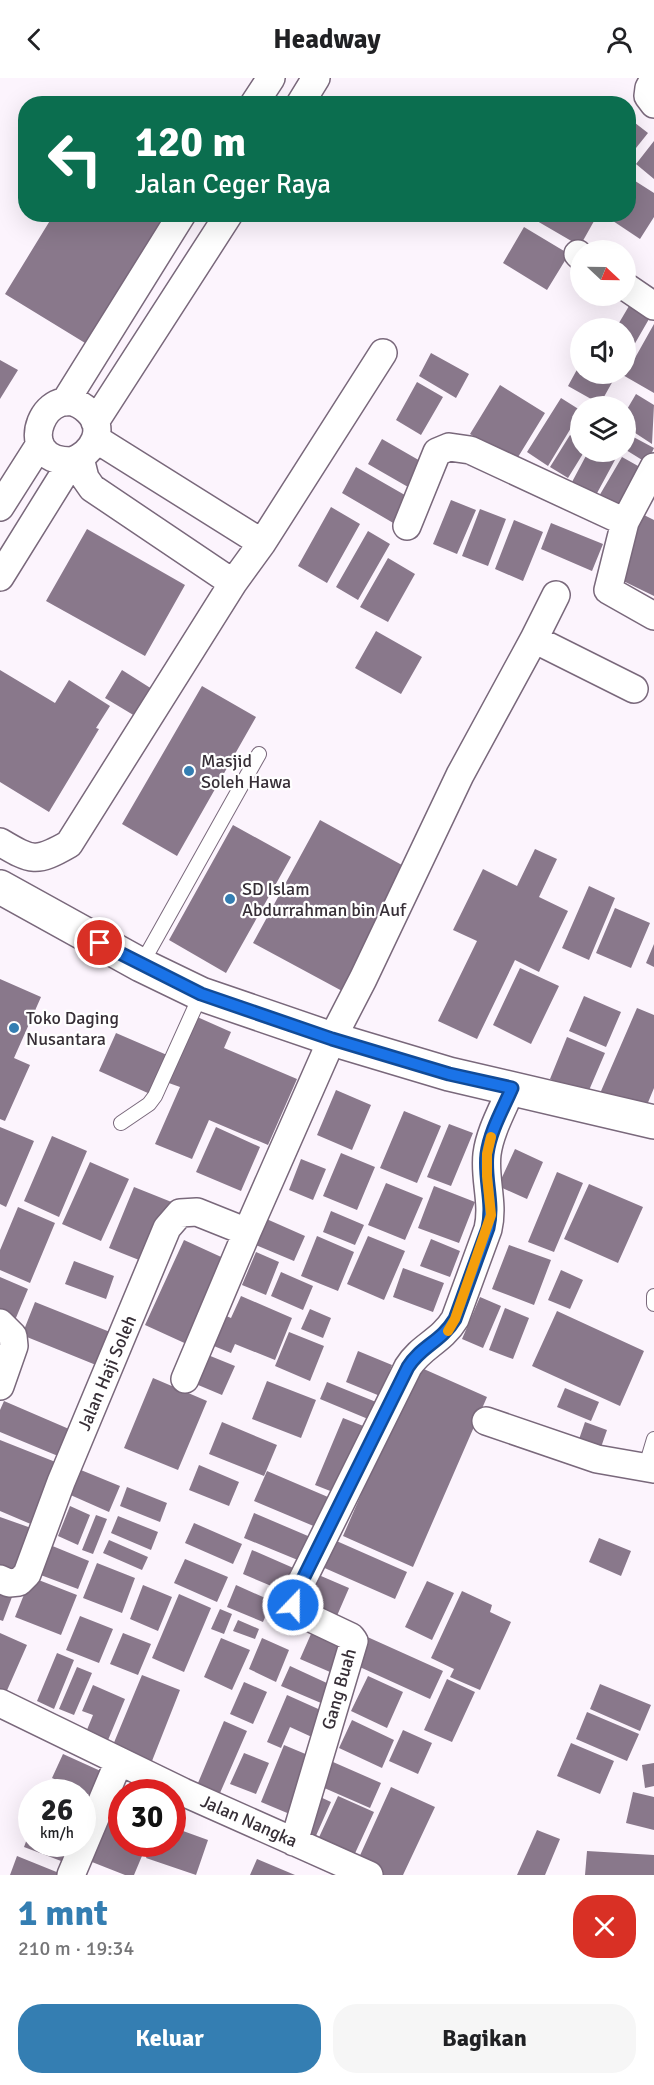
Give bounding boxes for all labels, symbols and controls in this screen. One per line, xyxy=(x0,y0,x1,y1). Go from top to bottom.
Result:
icon: back xyxy=(18,23,51,56)
text: Headway xyxy=(273,23,381,56)
icon: person xyxy=(603,23,636,56)
text: 120 m xyxy=(135,117,246,168)
icon: left xyxy=(36,120,114,198)
text: Jalan Ceger Raya xyxy=(135,168,331,201)
north arrow xyxy=(570,240,636,306)
map controls xyxy=(570,240,636,462)
button: sound xyxy=(570,318,636,384)
button: layers xyxy=(570,396,636,462)
place label: Masjid Soleh Hawa xyxy=(201,750,291,793)
marker: Masjid Soleh Hawa xyxy=(182,764,196,778)
place label: SD Islam Abdurrahman bin Auf xyxy=(242,878,407,921)
marker: SD Islam Abdurrahman bin Auf xyxy=(223,892,237,906)
pin xyxy=(74,917,125,968)
icon: arrive xyxy=(83,926,116,959)
place label: Toko Daging Nusantara xyxy=(26,1007,119,1050)
marker: Toko Daging Nusantara xyxy=(7,1021,21,1035)
street label: Jalan Haji Soleh xyxy=(73,1312,141,1434)
position arrow xyxy=(261,1573,325,1637)
street label: Gang Buah xyxy=(317,1646,361,1732)
speed limit sign: 30 xyxy=(108,1779,186,1857)
street label: Jalan Nangka xyxy=(197,1790,301,1852)
text: 26 xyxy=(41,1792,73,1829)
text: km/h xyxy=(40,1824,74,1842)
text: 1 mnt xyxy=(18,1891,108,1936)
button: close xyxy=(573,1895,636,1958)
text: 210 m · 19:34 xyxy=(18,1936,134,1961)
button: Keluar xyxy=(18,2004,321,2073)
button: Bagikan xyxy=(333,2004,636,2073)

